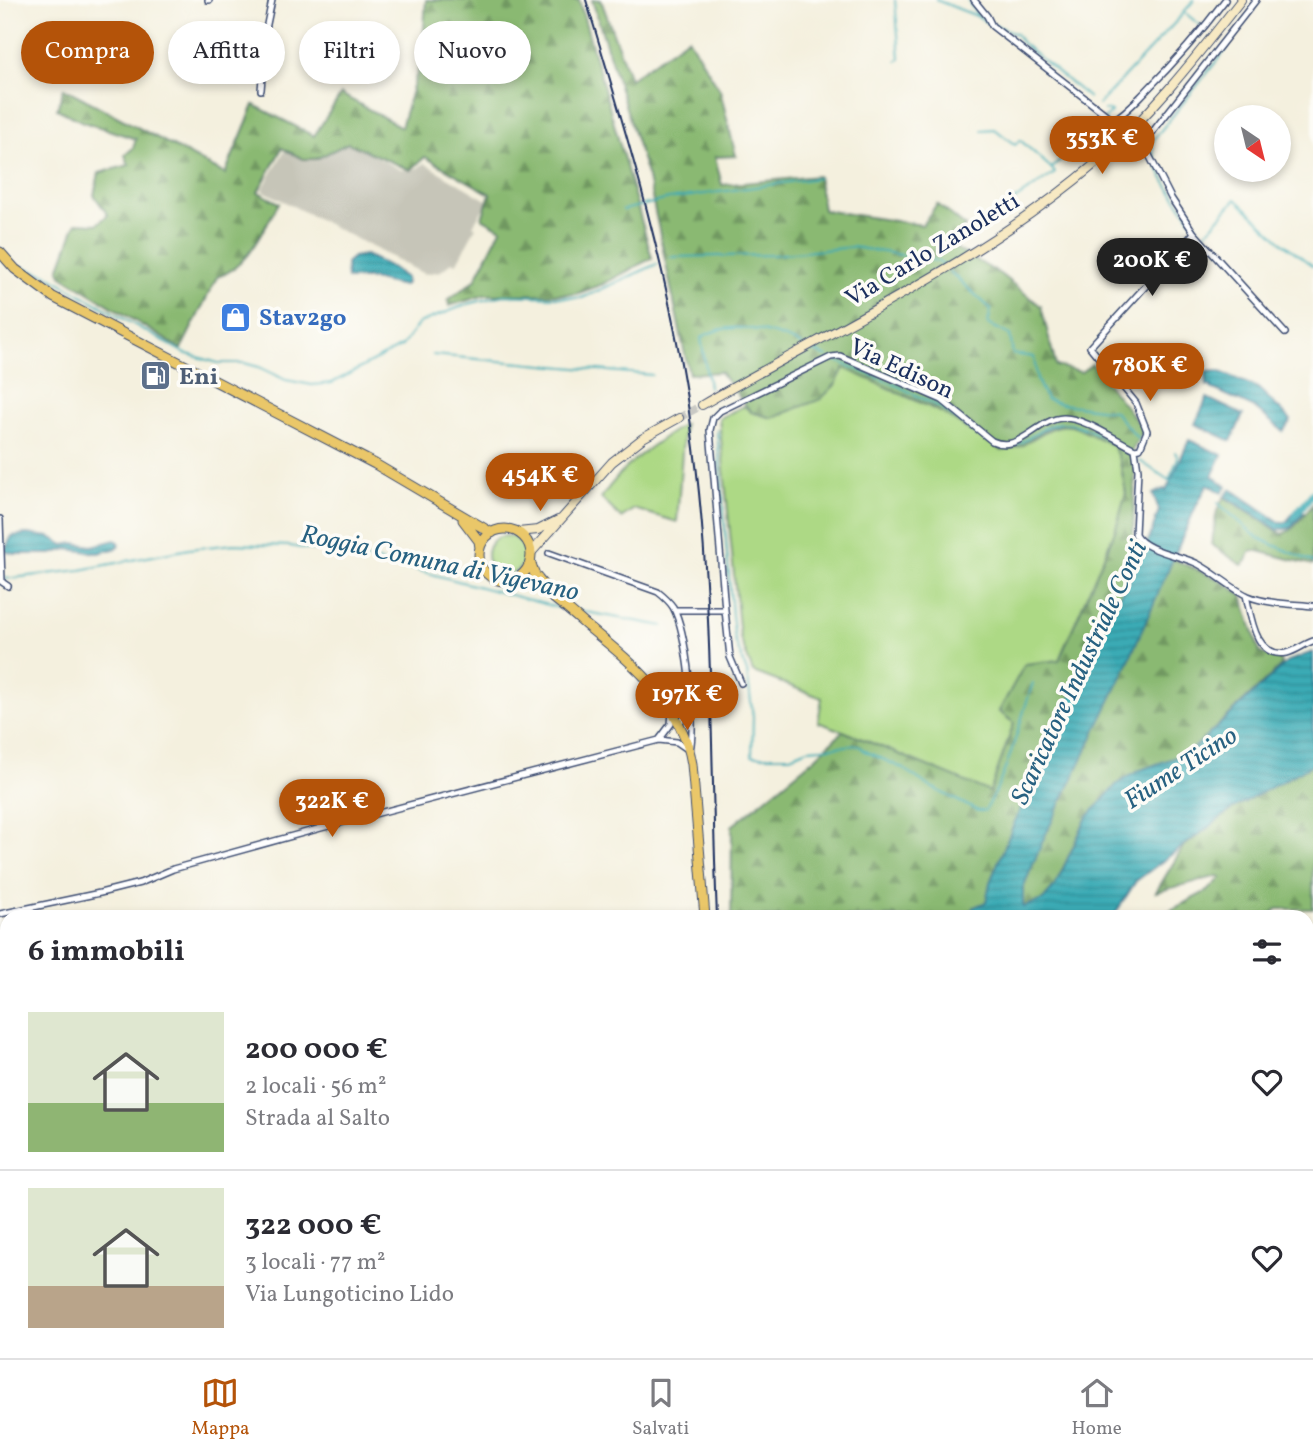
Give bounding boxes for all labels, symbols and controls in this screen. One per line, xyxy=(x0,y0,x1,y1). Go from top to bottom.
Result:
chip: Compra xyxy=(21,21,154,84)
chip: Affitta xyxy=(168,21,285,84)
chip: Filtri xyxy=(299,21,400,84)
chip: Nuovo xyxy=(414,21,531,84)
north arrow xyxy=(1214,105,1292,182)
map controls xyxy=(1214,105,1291,182)
pin: 353K € xyxy=(1045,116,1159,176)
text: 353K € xyxy=(1066,123,1138,155)
street label: Via Carlo Zanoletti xyxy=(839,185,1027,316)
pin: 200K € xyxy=(1095,238,1209,298)
text: 200K € xyxy=(1113,245,1191,277)
shop icon: Stav2go xyxy=(219,300,253,334)
place label: Stav2go xyxy=(259,302,347,336)
street label: Via Edison xyxy=(843,331,959,409)
pin: 780K € xyxy=(1093,344,1207,403)
text: 780K € xyxy=(1112,350,1188,382)
fuel station icon: Eni xyxy=(139,359,173,393)
place label: Eni xyxy=(179,361,218,395)
pin: 454K € xyxy=(483,454,597,513)
text: 454K € xyxy=(502,460,578,492)
water label: Roggia Comuna di Vigevano xyxy=(297,517,582,611)
water label: Scaricatore Industriale Conti xyxy=(1003,535,1157,811)
pin: 197K € xyxy=(630,672,744,732)
text: 197K € xyxy=(651,679,723,711)
water label: Fiume Ticino xyxy=(1117,718,1245,819)
pin: 322K € xyxy=(275,780,389,839)
text: 322K € xyxy=(295,786,369,818)
text: 6 immobili xyxy=(28,931,185,973)
icon: filters xyxy=(1248,933,1286,971)
text: 200 000 € xyxy=(245,1029,388,1071)
icon: home xyxy=(84,1040,168,1124)
icon: heart xyxy=(1248,1063,1286,1101)
text: 2 locali · 56 m² xyxy=(245,1071,386,1103)
text: Strada al Salto xyxy=(245,1103,390,1135)
text: 322 000 € xyxy=(245,1205,382,1247)
icon: home xyxy=(84,1216,168,1300)
icon: heart xyxy=(1248,1239,1286,1277)
text: 3 locali · 77 m² xyxy=(245,1247,386,1279)
text: Via Lungoticino Lido xyxy=(245,1279,454,1311)
tab: Mappa xyxy=(191,1374,250,1442)
tab: Salvati xyxy=(632,1374,689,1442)
tab: Home xyxy=(1072,1374,1122,1442)

